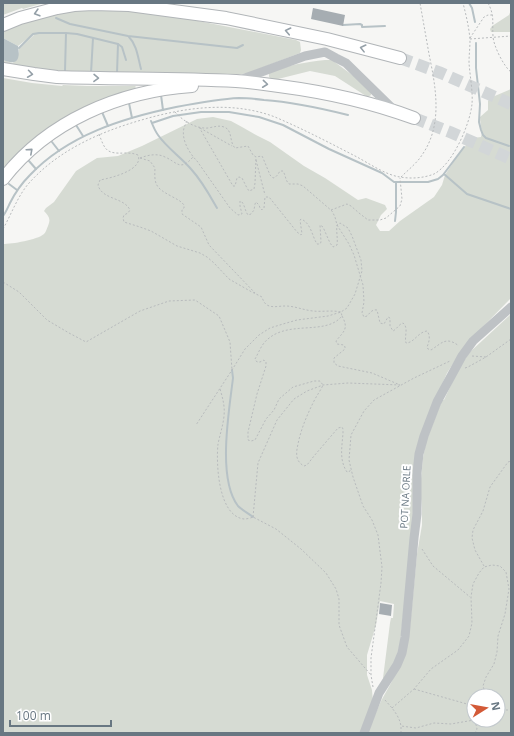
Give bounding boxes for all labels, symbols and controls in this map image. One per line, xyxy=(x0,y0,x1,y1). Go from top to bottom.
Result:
one-way arrow xyxy=(34,8,41,17)
one-way arrow xyxy=(285,28,292,36)
one-way arrow xyxy=(360,45,367,53)
one-way arrow xyxy=(27,69,33,78)
one-way arrow xyxy=(93,74,99,82)
one-way arrow xyxy=(262,80,268,89)
one-way arrow xyxy=(25,148,33,156)
street label: POT NA ORLE xyxy=(396,465,414,529)
north arrow xyxy=(466,688,506,728)
text: N xyxy=(488,700,505,712)
scale bar xyxy=(10,702,111,728)
text: 100 m xyxy=(16,707,51,724)

